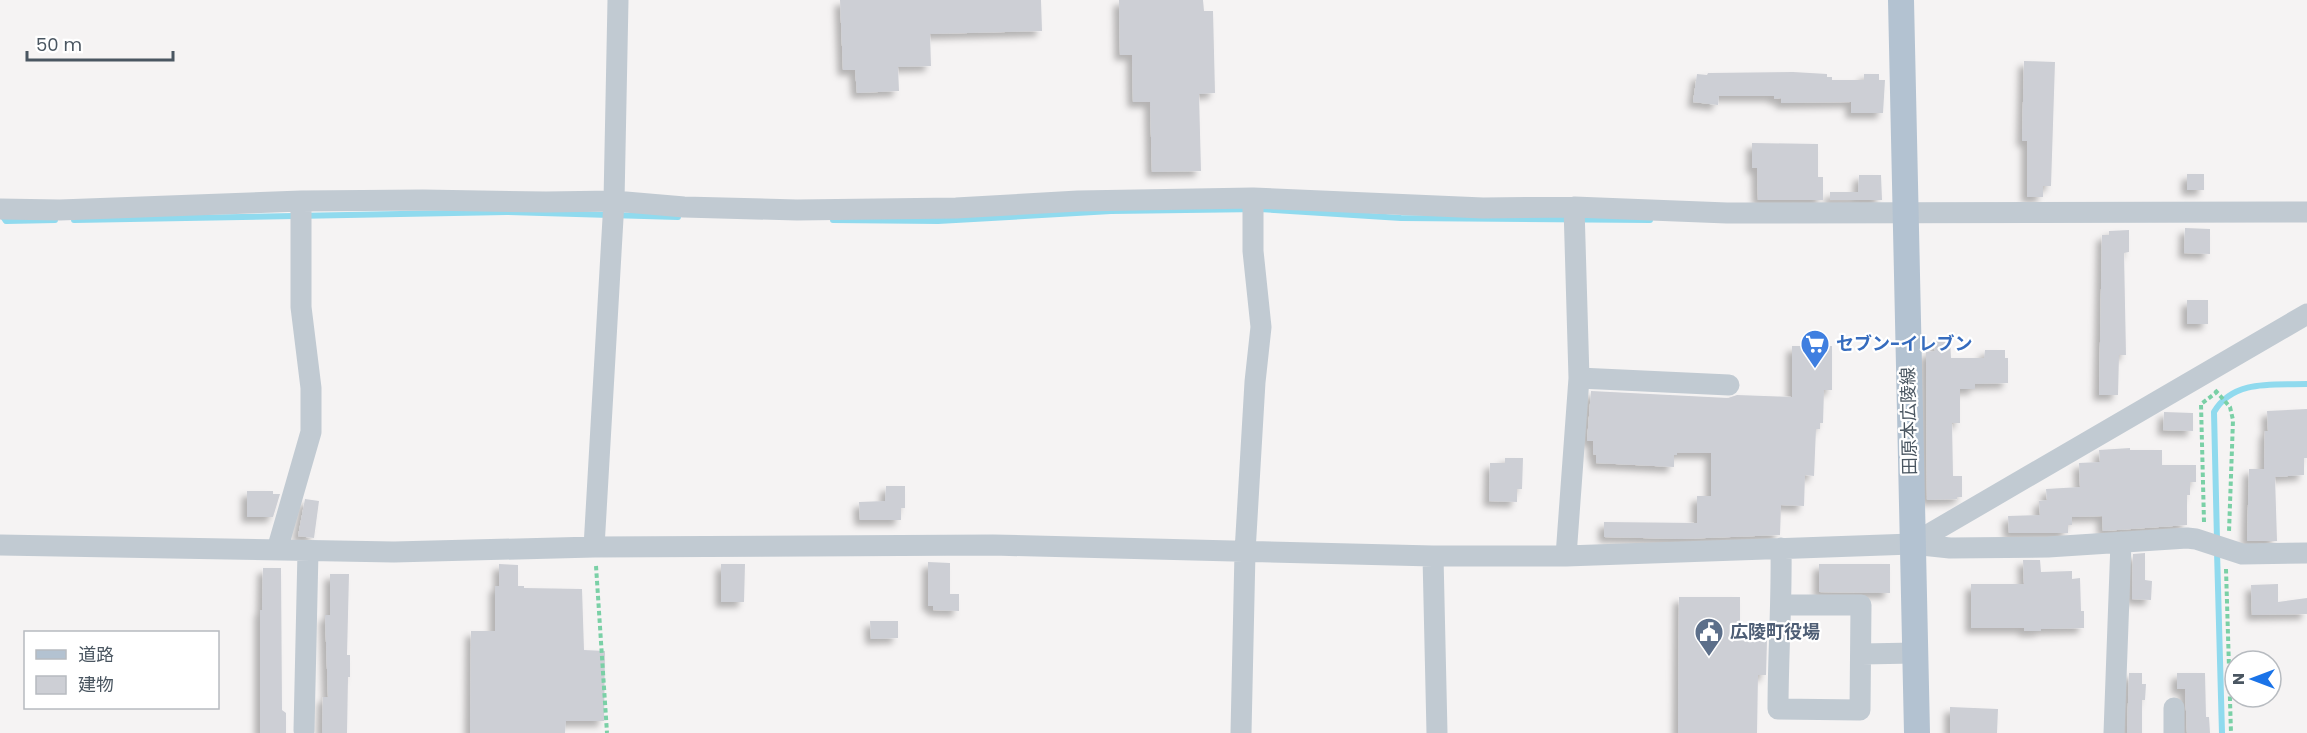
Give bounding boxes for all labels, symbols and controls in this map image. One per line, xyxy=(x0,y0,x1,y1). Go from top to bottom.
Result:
scale bar xyxy=(27,24,172,62)
text: 50 m xyxy=(36,32,82,57)
supermarket icon: セブン-イレブン xyxy=(1799,328,1831,370)
place label: セブン-イレブン xyxy=(1836,331,1972,356)
street label: 田原本広陵線 xyxy=(1895,367,1922,475)
public building icon: 広陵町役場 xyxy=(1693,616,1725,658)
place label: 広陵町役場 xyxy=(1730,619,1820,644)
legend xyxy=(24,631,219,709)
text: 道路 xyxy=(78,642,114,667)
north arrow xyxy=(2223,649,2283,709)
text: 建物 xyxy=(78,672,114,697)
text: N xyxy=(2227,673,2250,685)

